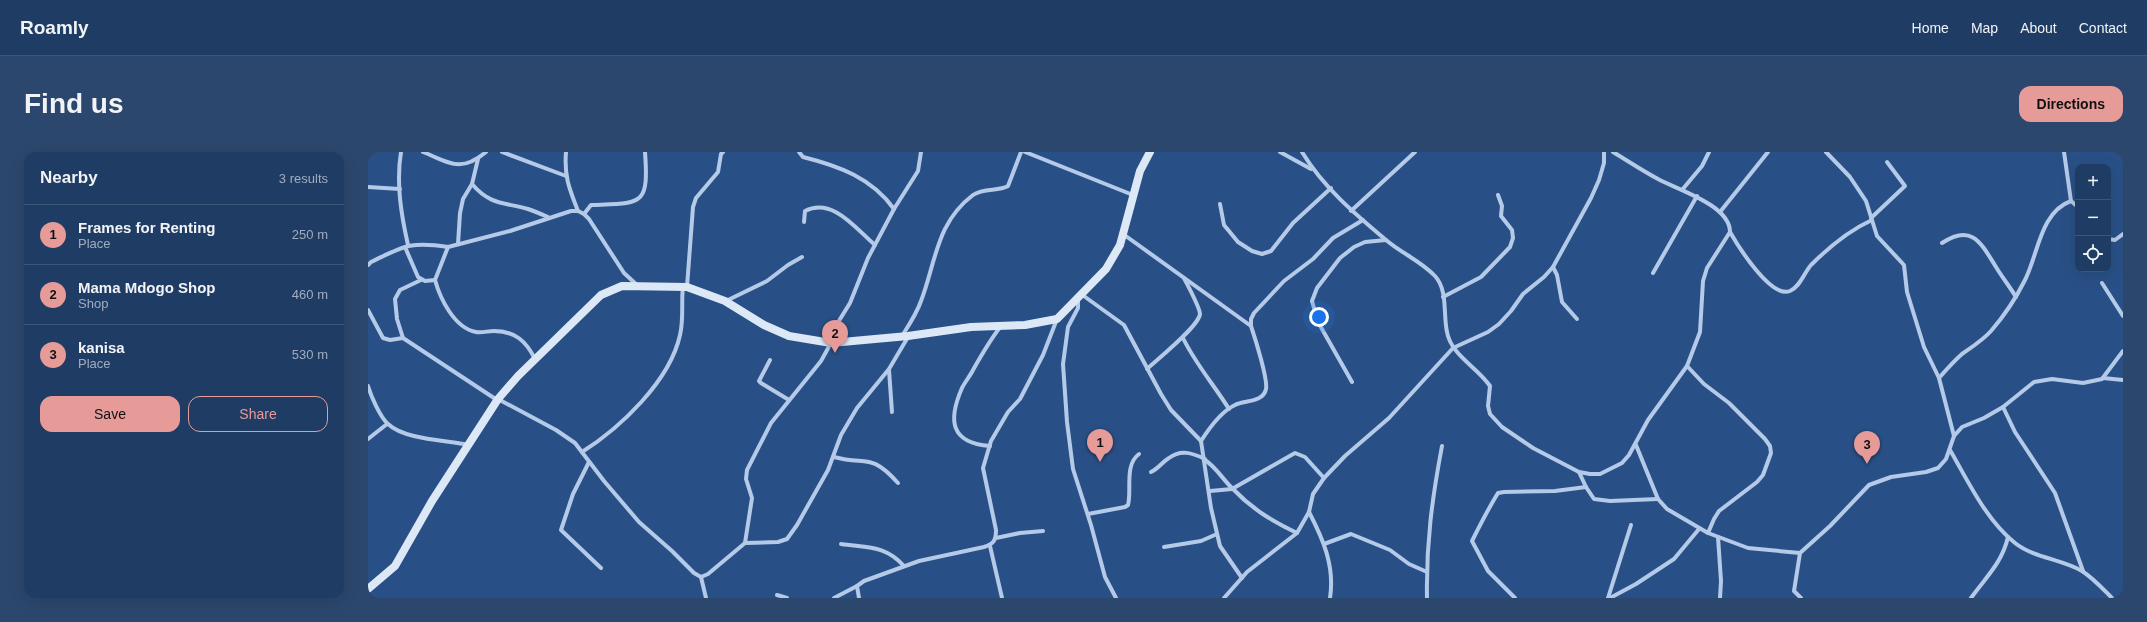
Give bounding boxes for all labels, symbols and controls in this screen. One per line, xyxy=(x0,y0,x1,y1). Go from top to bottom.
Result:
text: Roamly xyxy=(20,17,89,38)
text: Home xyxy=(1912,20,1949,36)
text: Map xyxy=(1971,20,1998,36)
text: About xyxy=(2020,20,2057,36)
text: Contact xyxy=(2079,20,2127,36)
button: Directions xyxy=(2019,86,2123,122)
text: Find us xyxy=(24,88,124,119)
map controls xyxy=(2075,164,2111,272)
button: + xyxy=(2075,164,2111,200)
text: Nearby xyxy=(40,168,98,187)
text: 3 results xyxy=(279,171,328,186)
button: − xyxy=(2075,200,2111,236)
text: Frames for Renting xyxy=(78,219,216,236)
text: 1 xyxy=(49,227,57,242)
text: 250 m xyxy=(292,227,328,242)
text: Place xyxy=(78,236,111,251)
button: locate xyxy=(2075,236,2111,272)
text: Mama Mdogo Shop xyxy=(78,279,216,296)
text: 2 xyxy=(49,287,57,302)
text: 460 m xyxy=(292,287,328,302)
text: Shop xyxy=(78,296,108,311)
your location xyxy=(1309,307,1329,327)
pin: 2 xyxy=(822,320,848,353)
text: kanisa xyxy=(78,339,125,356)
text: 3 xyxy=(49,347,57,362)
text: 530 m xyxy=(292,347,328,362)
text: Place xyxy=(78,356,111,371)
button: Save xyxy=(40,396,180,432)
button: Share xyxy=(188,396,328,432)
pin: 1 xyxy=(1087,429,1113,462)
pin: 3 xyxy=(1854,431,1880,464)

